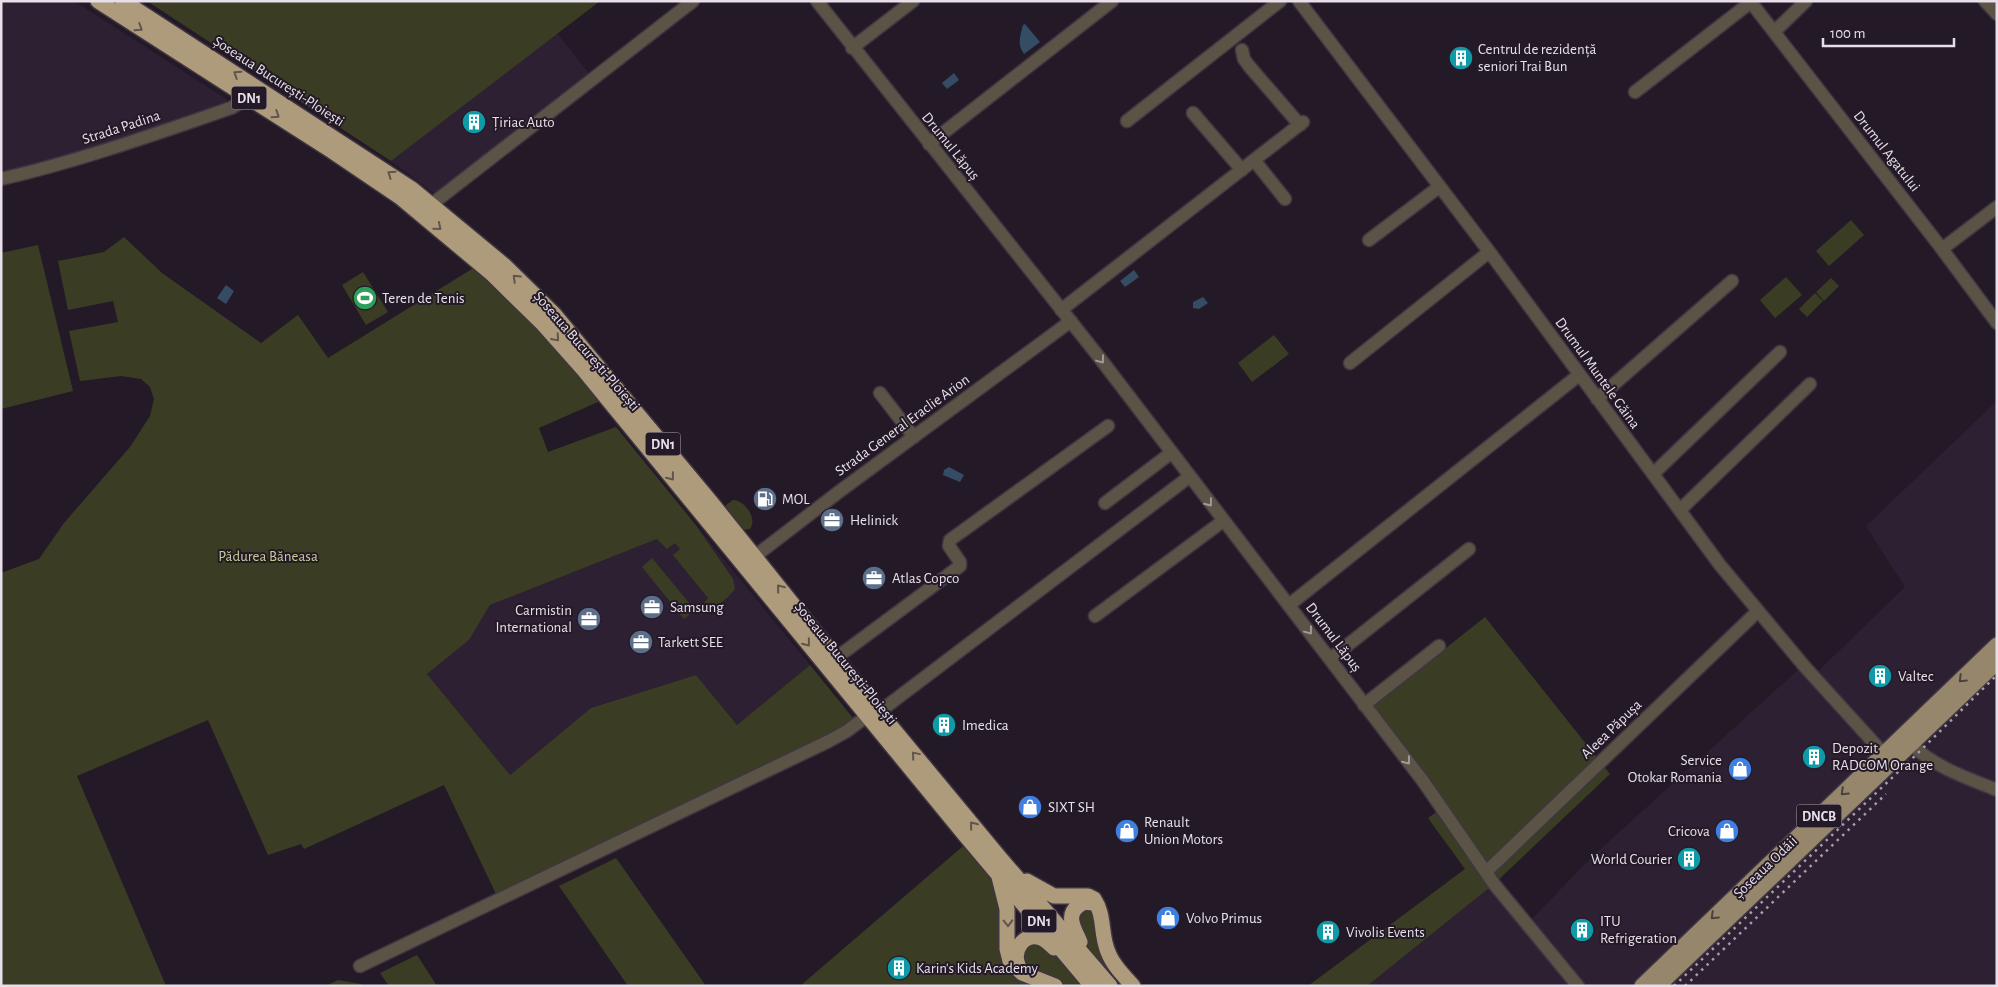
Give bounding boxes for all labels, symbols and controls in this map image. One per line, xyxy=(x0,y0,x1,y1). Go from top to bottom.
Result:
scale bar xyxy=(1823,15,1954,47)
one-way arrow xyxy=(134,21,143,31)
text: 100 m xyxy=(1830,26,1865,41)
street label: Șoseaua București-Ploiești xyxy=(210,34,347,130)
place label: Centrul de rezidență seniori Trai Bun xyxy=(1478,42,1597,74)
building icon: Centrul de rezidență seniori Trai Bun xyxy=(1448,45,1474,71)
one-way arrow xyxy=(233,71,243,80)
road number: DN1 xyxy=(232,86,266,110)
street label: Strada Padina xyxy=(80,108,162,147)
street label: Drumul Agatului xyxy=(1851,108,1923,195)
one-way arrow xyxy=(271,109,280,119)
building icon: Țiriac Auto xyxy=(461,109,487,135)
street label: Drumul Lăpuș xyxy=(918,110,982,183)
place label: Țiriac Auto xyxy=(492,115,555,131)
one-way arrow xyxy=(388,171,397,180)
one-way arrow xyxy=(432,222,441,231)
one-way arrow xyxy=(513,275,522,284)
sports icon: Teren de Tenis xyxy=(352,285,378,311)
street label: Șoseaua București-Ploiești xyxy=(530,289,642,415)
place label: Teren de Tenis xyxy=(382,291,465,306)
street label: Drumul Muntele Găina xyxy=(1552,315,1643,432)
one-way arrow xyxy=(550,333,559,342)
one-way arrow xyxy=(1095,354,1103,363)
street label: Strada General Eraclie Arion xyxy=(832,372,972,479)
road number: DN1 xyxy=(646,432,680,456)
one-way arrow xyxy=(666,471,674,480)
fuel station icon: MOL xyxy=(752,486,778,512)
place label: MOL xyxy=(782,492,810,507)
one-way arrow xyxy=(1204,497,1212,506)
office icon: Helinick xyxy=(819,507,845,533)
place label: Helinick xyxy=(850,513,898,528)
park label: Pădurea Băneasa xyxy=(218,549,318,564)
office icon: Atlas Copco xyxy=(861,565,887,591)
place label: Atlas Copco xyxy=(892,571,959,586)
one-way arrow xyxy=(776,585,785,594)
office icon: Samsung xyxy=(639,594,665,620)
street label: Șoseaua București-Ploiești xyxy=(791,599,900,728)
place label: Samsung xyxy=(670,600,724,615)
street label: Drumul Lăpuș xyxy=(1302,600,1364,675)
place label: Carmistin International xyxy=(495,603,572,635)
office icon: Carmistin International xyxy=(576,606,602,632)
one-way arrow xyxy=(1303,626,1312,635)
office icon: Tarkett SEE xyxy=(628,629,654,655)
place label: Tarkett SEE xyxy=(658,635,723,650)
one-way arrow xyxy=(802,638,811,647)
building icon: Valtec xyxy=(1867,663,1893,689)
place label: Valtec xyxy=(1898,669,1934,684)
one-way arrow xyxy=(1958,673,1967,682)
street label: Aleea Păpușa xyxy=(1578,697,1645,762)
building icon: Imedica xyxy=(931,712,957,738)
place label: Imedica xyxy=(962,718,1009,733)
place label: Depozit RADCOM Orange xyxy=(1832,741,1933,773)
building icon: Depozit RADCOM Orange xyxy=(1801,744,1827,770)
one-way arrow xyxy=(912,752,921,761)
place label: Service Otokar Romania xyxy=(1628,753,1722,785)
one-way arrow xyxy=(1402,755,1410,764)
shop icon: Service Otokar Romania xyxy=(1727,756,1753,782)
one-way arrow xyxy=(1841,786,1850,795)
shop icon: SIXT SH xyxy=(1017,794,1043,820)
place label: SIXT SH xyxy=(1048,800,1095,815)
road number: DNCB xyxy=(1796,804,1842,828)
place label: Renault Union Motors xyxy=(1144,815,1223,847)
shop icon: Renault Union Motors xyxy=(1114,818,1140,844)
shop icon: Cricova xyxy=(1714,818,1740,844)
one-way arrow xyxy=(970,822,979,831)
place label: Cricova xyxy=(1668,824,1710,839)
street label: Șoseaua Odăii xyxy=(1731,833,1801,902)
building icon: World Courier xyxy=(1676,846,1702,872)
place label: World Courier xyxy=(1591,852,1672,867)
shop icon: Volvo Primus xyxy=(1155,905,1181,931)
road number: DN1 xyxy=(1022,909,1056,932)
one-way arrow xyxy=(1711,910,1720,919)
place label: Volvo Primus xyxy=(1186,911,1262,926)
place label: ITU Refrigeration xyxy=(1600,914,1677,946)
building icon: ITU Refrigeration xyxy=(1569,917,1595,943)
building icon: Vivolis Events xyxy=(1315,919,1341,945)
one-way arrow xyxy=(1003,920,1013,928)
place label: Vivolis Events xyxy=(1346,925,1425,940)
building icon: Karin's Kids Academy xyxy=(886,955,912,981)
place label: Karin's Kids Academy xyxy=(916,961,1039,976)

